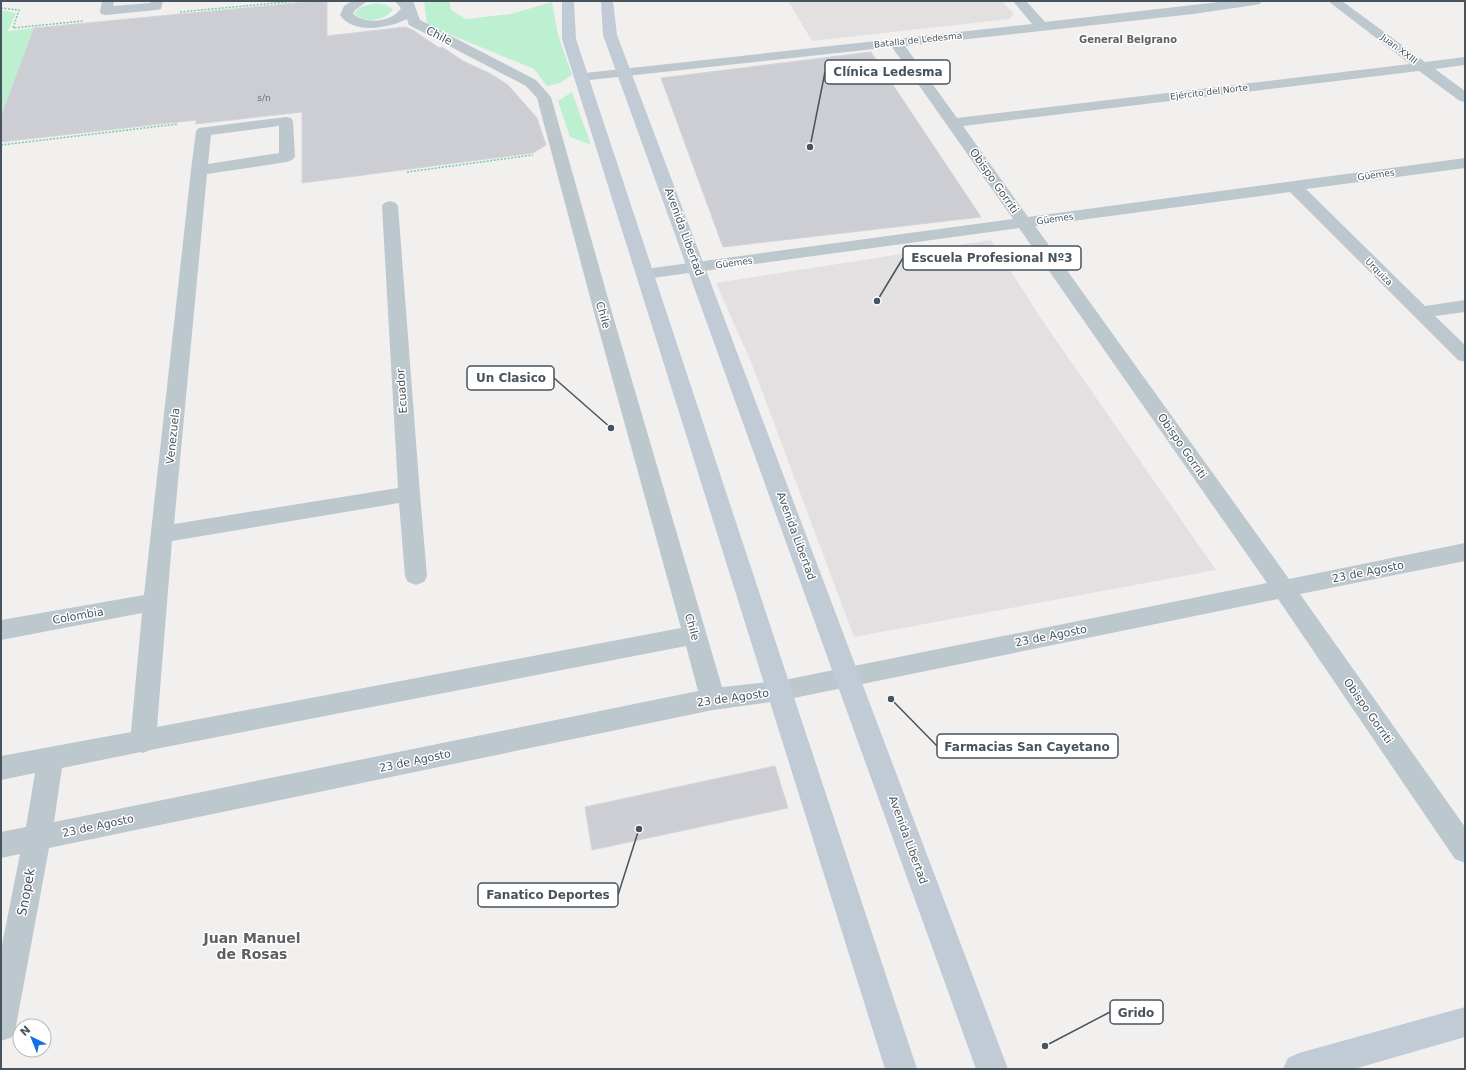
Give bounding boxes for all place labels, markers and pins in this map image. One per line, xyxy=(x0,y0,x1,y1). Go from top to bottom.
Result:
callout: Clínica Ledesma xyxy=(825,60,950,84)
callout: Escuela Profesional Nº3 xyxy=(903,246,1081,270)
callout: Un Clasico xyxy=(467,366,554,390)
callout: Farmacias San Cayetano xyxy=(937,734,1118,758)
callout: Fanatico Deportes xyxy=(478,883,618,907)
callout: Grido xyxy=(1110,1000,1163,1024)

